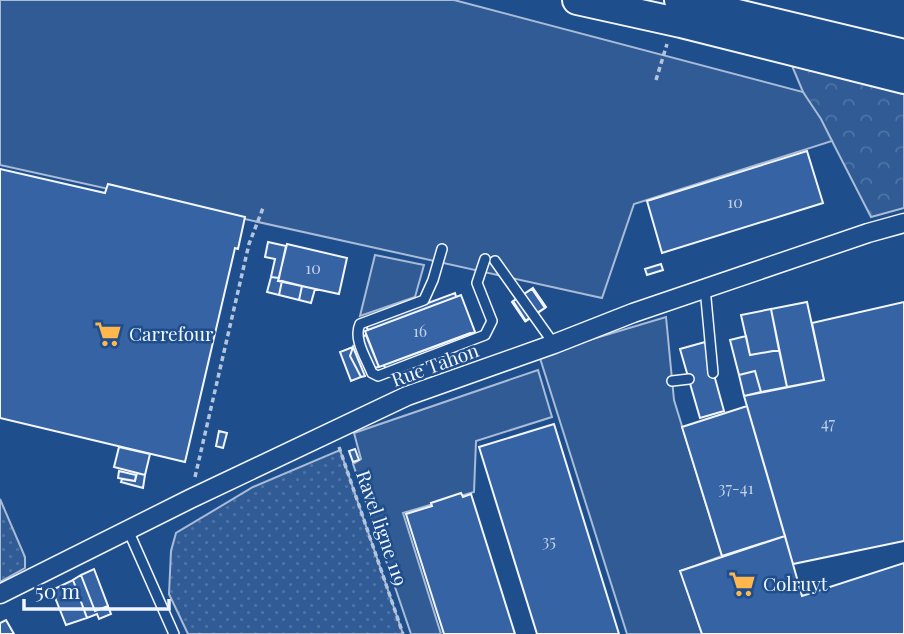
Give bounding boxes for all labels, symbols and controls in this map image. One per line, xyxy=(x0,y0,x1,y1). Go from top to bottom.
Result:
house number: 10 xyxy=(727,191,743,212)
house number: 10 xyxy=(305,257,321,278)
supermarket icon: Carrefour xyxy=(93,319,123,349)
place label: Carrefour xyxy=(129,320,214,346)
house number: 16 xyxy=(413,320,427,341)
street label: Rue Tahon xyxy=(387,336,483,392)
house number: 47 xyxy=(821,412,836,433)
street label: Ravel ligne 119 xyxy=(351,466,415,589)
house number: 37-41 xyxy=(718,477,754,498)
house number: 35 xyxy=(542,530,556,551)
scale bar xyxy=(24,568,170,612)
supermarket icon: Colruyt xyxy=(727,569,757,599)
place label: Colruyt xyxy=(763,570,828,596)
text: 50 m xyxy=(35,576,81,604)

